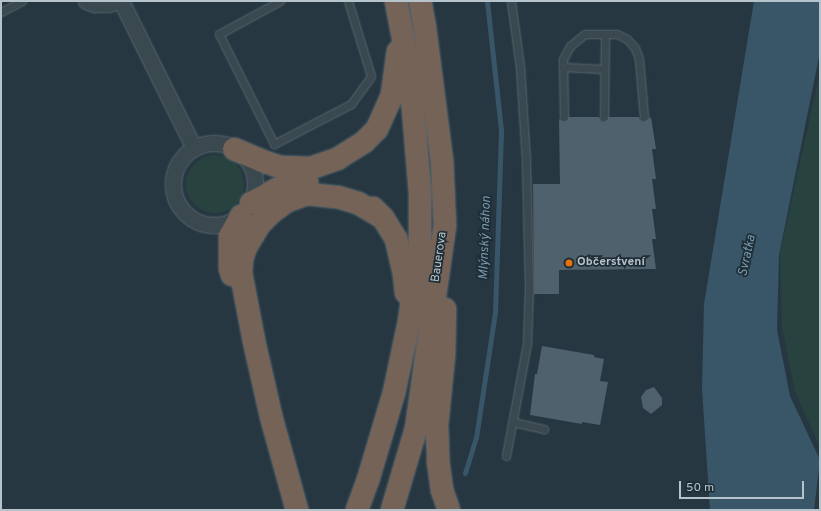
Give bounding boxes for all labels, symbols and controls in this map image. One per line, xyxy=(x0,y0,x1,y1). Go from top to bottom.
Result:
water label: Mlýnský náhon xyxy=(477,196,495,280)
street label: Bauerova xyxy=(429,231,451,283)
water label: Svratka xyxy=(736,234,760,278)
place label: Občerstvení xyxy=(577,256,645,270)
marker: Občerstvení xyxy=(564,258,574,268)
scale bar xyxy=(681,473,806,499)
text: 50 m xyxy=(686,480,714,496)

